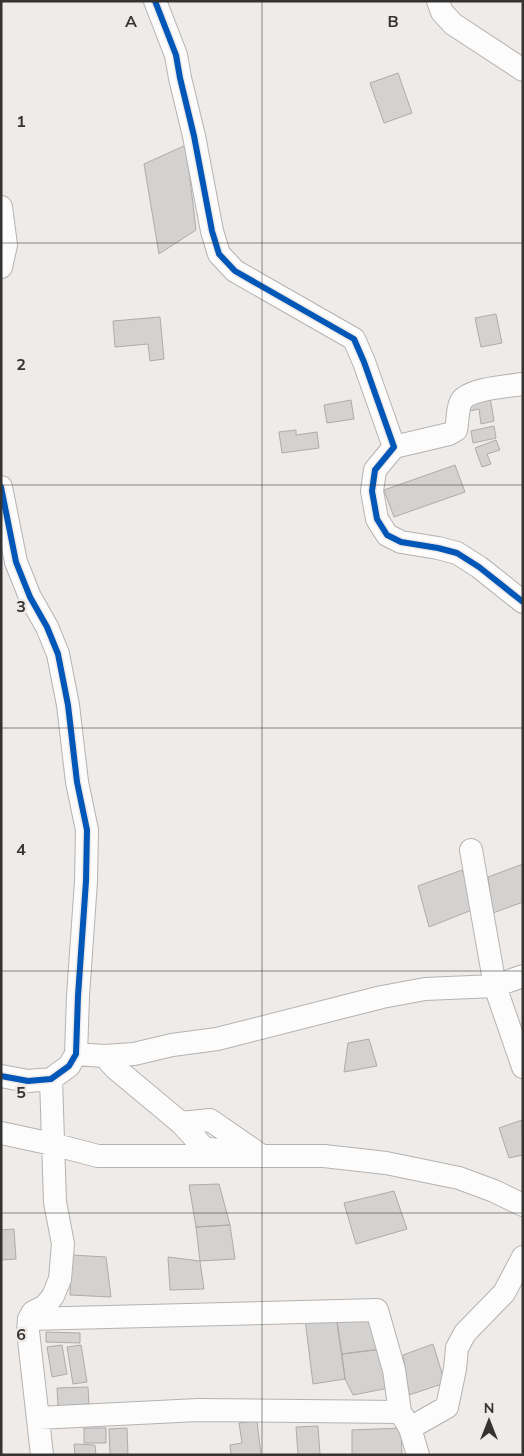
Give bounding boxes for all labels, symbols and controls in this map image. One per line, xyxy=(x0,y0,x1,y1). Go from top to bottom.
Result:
text: A xyxy=(125,11,137,31)
text: B xyxy=(387,11,399,31)
text: 1 xyxy=(16,111,26,131)
text: 2 xyxy=(16,354,26,374)
text: 3 xyxy=(16,596,26,616)
text: 4 xyxy=(16,839,26,859)
text: 5 xyxy=(16,1082,26,1102)
text: 6 xyxy=(16,1324,26,1344)
north arrow xyxy=(464,1396,514,1446)
text: N xyxy=(484,1399,494,1417)

